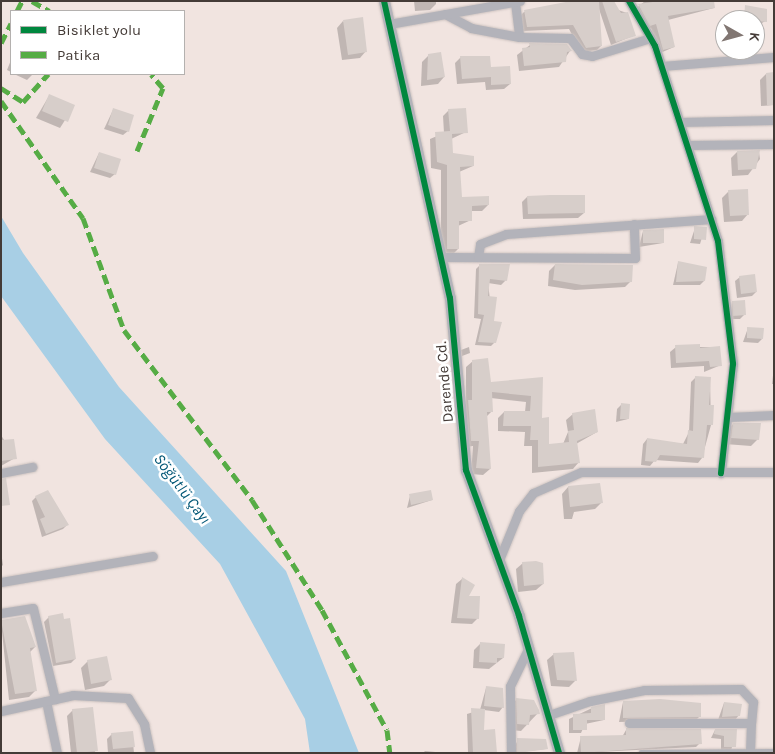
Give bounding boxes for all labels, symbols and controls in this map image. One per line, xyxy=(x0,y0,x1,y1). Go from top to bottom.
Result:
legend xyxy=(10,10,185,75)
north arrow xyxy=(715,10,765,60)
text: Bisiklet yolu xyxy=(57,21,141,39)
text: K xyxy=(745,31,763,42)
text: Patika xyxy=(57,46,100,64)
street label: Darende Cd. xyxy=(432,341,458,423)
water label: Söğütlü Çayı xyxy=(149,450,215,528)

